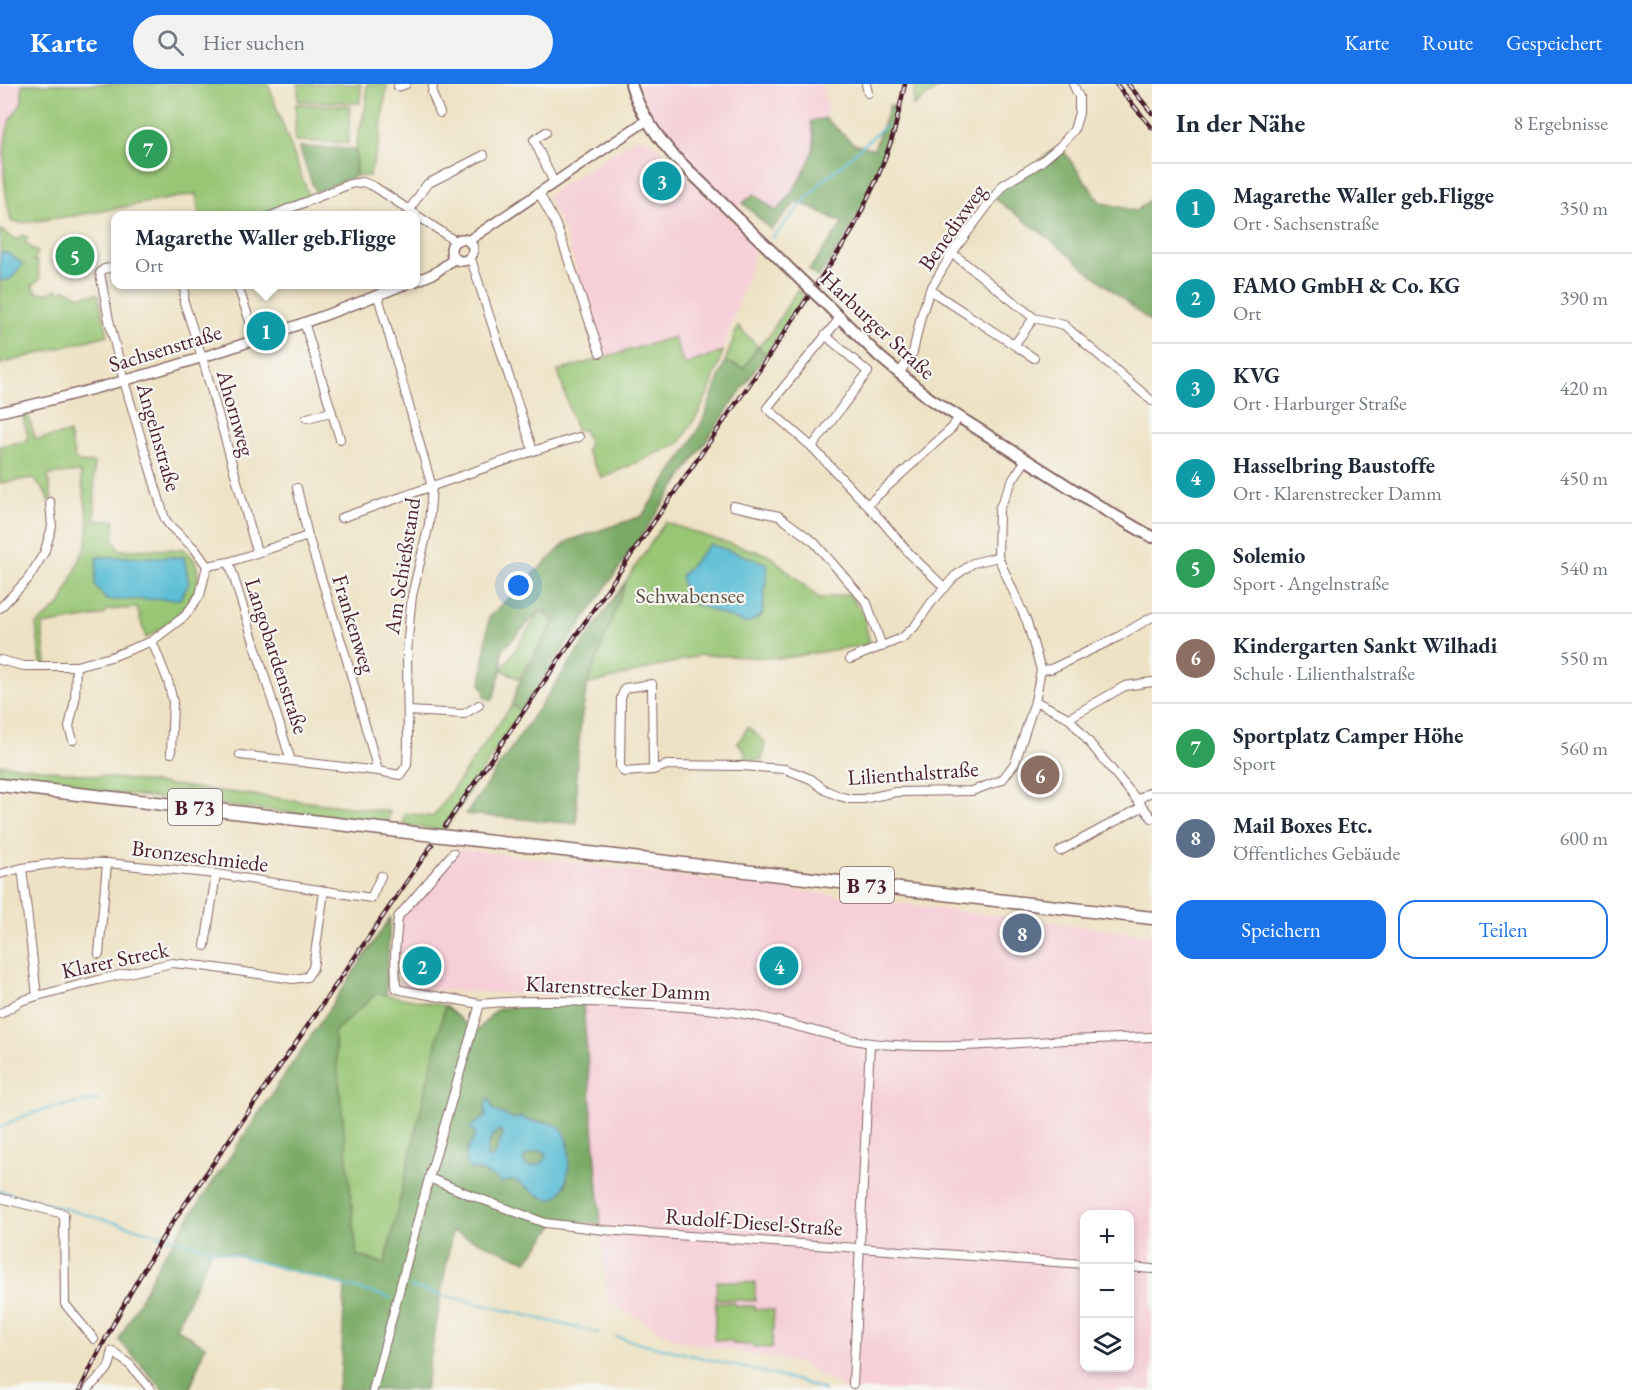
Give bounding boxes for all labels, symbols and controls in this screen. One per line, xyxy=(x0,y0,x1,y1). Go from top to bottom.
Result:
search box xyxy=(133,15,553,69)
text: Karte xyxy=(30,24,97,60)
icon: search xyxy=(154,26,187,59)
text: Hier suchen xyxy=(202,28,305,57)
text: Karte xyxy=(1345,29,1389,56)
text: Route xyxy=(1422,29,1473,56)
text: Gespeichert xyxy=(1506,29,1602,56)
text: In der Nähe xyxy=(1176,106,1305,140)
text: 8 Ergebnisse xyxy=(1513,110,1608,136)
pin: 7 xyxy=(128,126,168,172)
pin: 3 xyxy=(642,158,682,204)
street label: Benedixweg xyxy=(911,177,993,276)
text: Magarethe Waller geb.Fligge xyxy=(1233,181,1494,210)
text: 1 xyxy=(1190,195,1201,221)
text: 350 m xyxy=(1560,195,1608,221)
text: Ort · Sachsenstraße xyxy=(1233,210,1379,236)
popup xyxy=(111,211,420,289)
text: Magarethe Waller geb.Fligge xyxy=(135,223,396,252)
pin: 5 xyxy=(56,234,94,279)
text: Ort xyxy=(135,252,163,278)
street label: Harburger Straße xyxy=(814,264,942,386)
text: FAMO GmbH & Co. KG xyxy=(1233,271,1460,300)
text: 2 xyxy=(1190,285,1201,311)
text: 390 m xyxy=(1560,285,1608,311)
text: Ort xyxy=(1233,300,1261,326)
pin: 1 xyxy=(246,308,286,354)
street label: Sachsenstraße xyxy=(105,317,225,379)
text: KVG xyxy=(1233,361,1280,390)
street label: Ahornweg xyxy=(210,365,262,460)
text: 3 xyxy=(1190,375,1201,401)
text: 420 m xyxy=(1560,375,1608,401)
street label: Angelnstraße xyxy=(129,378,188,495)
text: Ort · Harburger Straße xyxy=(1233,390,1407,416)
text: Hasselbring Baustoffe xyxy=(1233,451,1435,480)
text: 4 xyxy=(1190,465,1201,491)
text: 450 m xyxy=(1560,465,1608,491)
text: Ort · Klarenstrecker Damm xyxy=(1233,480,1442,506)
street label: Am Schießstand xyxy=(377,495,427,637)
text: Solemio xyxy=(1233,541,1305,570)
text: 5 xyxy=(1190,555,1201,581)
text: 540 m xyxy=(1560,555,1608,581)
text: Sport · Angelnstraße xyxy=(1233,570,1389,596)
street label: Frankenweg xyxy=(325,571,383,677)
your location xyxy=(504,571,533,600)
street label: Langobardenstraße xyxy=(238,575,316,738)
park label: Schwabensee xyxy=(635,581,745,610)
text: Kindergarten Sankt Wilhadi xyxy=(1233,631,1497,660)
text: 6 xyxy=(1190,645,1201,671)
text: 550 m xyxy=(1560,645,1608,671)
text: Schule · Lilienthalstraße xyxy=(1233,660,1415,686)
text: Sportplatz Camper Höhe xyxy=(1233,721,1463,750)
text: 7 xyxy=(1190,735,1201,761)
text: 560 m xyxy=(1560,735,1608,761)
text: Sport xyxy=(1233,750,1276,776)
pin: 6 xyxy=(1020,752,1060,798)
street label: Lilienthalstraße xyxy=(847,754,980,792)
road number: B 73 xyxy=(168,789,222,825)
text: Mail Boxes Etc. xyxy=(1233,811,1372,840)
text: 8 xyxy=(1190,825,1201,851)
text: 600 m xyxy=(1560,825,1608,851)
street label: Bronzeschmiede xyxy=(130,833,270,879)
text: Öffentliches Gebäude xyxy=(1233,840,1400,866)
road number: B 73 xyxy=(840,867,894,903)
button: Speichern xyxy=(1176,900,1386,959)
button: Teilen xyxy=(1398,900,1608,959)
pin: 8 xyxy=(1002,910,1042,956)
street label: Klarer Streck xyxy=(59,934,172,985)
pin: 2 xyxy=(402,944,442,988)
pin: 4 xyxy=(760,944,798,988)
street label: Klarenstrecker Damm xyxy=(525,969,711,1007)
street label: Rudolf-Diesel-Straße xyxy=(664,1201,844,1243)
map controls xyxy=(1080,1210,1134,1372)
button: + xyxy=(1080,1210,1134,1264)
button: − xyxy=(1080,1264,1134,1318)
button: layers xyxy=(1080,1318,1134,1372)

